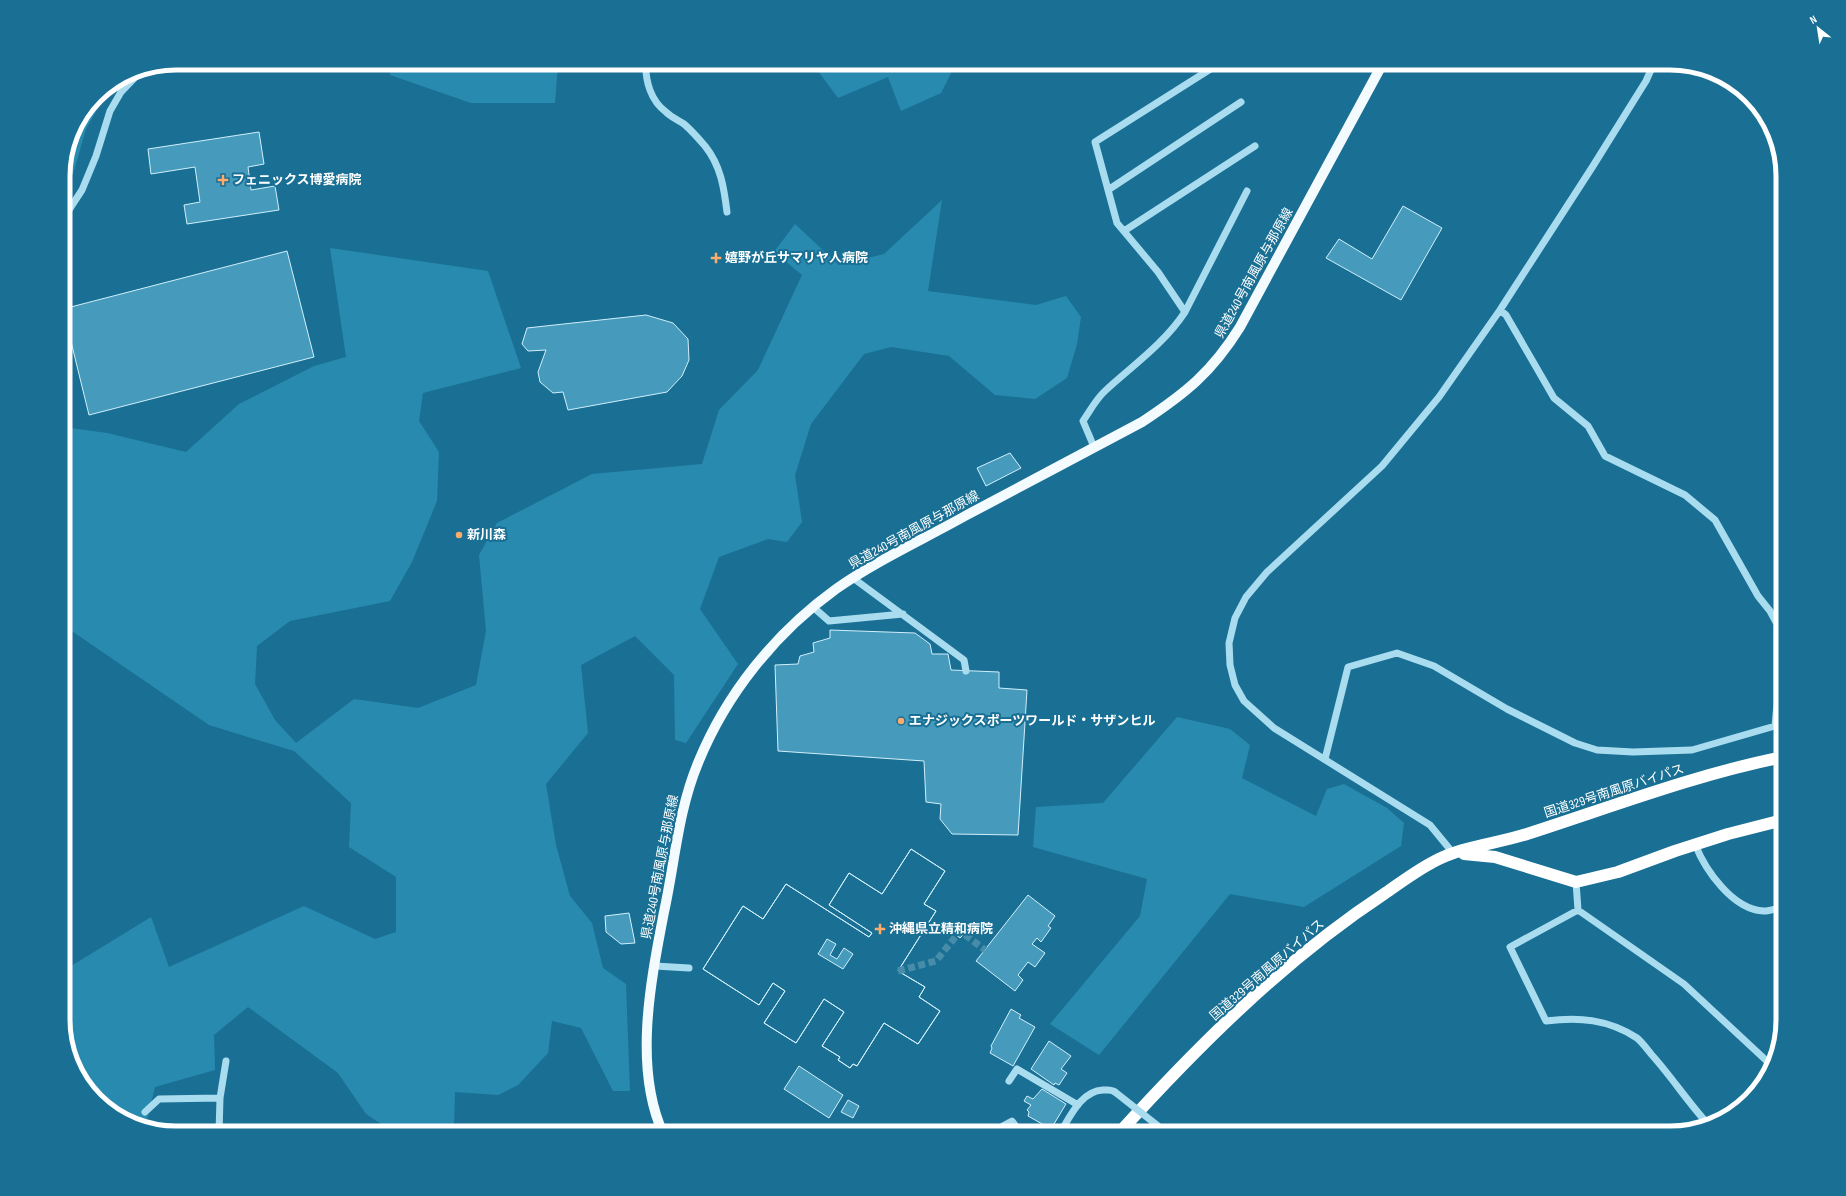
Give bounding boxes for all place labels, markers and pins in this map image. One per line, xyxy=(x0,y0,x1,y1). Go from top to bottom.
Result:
place label: フェニックス博愛病院 xyxy=(232,172,362,188)
marker: フェニックス博愛病院 xyxy=(217,174,229,186)
place label: 嬉野が丘サマリヤ人病院 xyxy=(725,250,868,266)
marker: 嬉野が丘サマリヤ人病院 xyxy=(710,252,722,264)
place label: 新川森 xyxy=(467,527,506,543)
marker: 新川森 xyxy=(454,530,464,540)
place label: エナジックスポーツワールド・サザンヒル xyxy=(909,713,1155,729)
marker: エナジックスポーツワールド・サザンヒル xyxy=(896,716,906,726)
place label: 沖縄県立精和病院 xyxy=(889,921,993,937)
marker: 沖縄県立精和病院 xyxy=(874,923,886,935)

